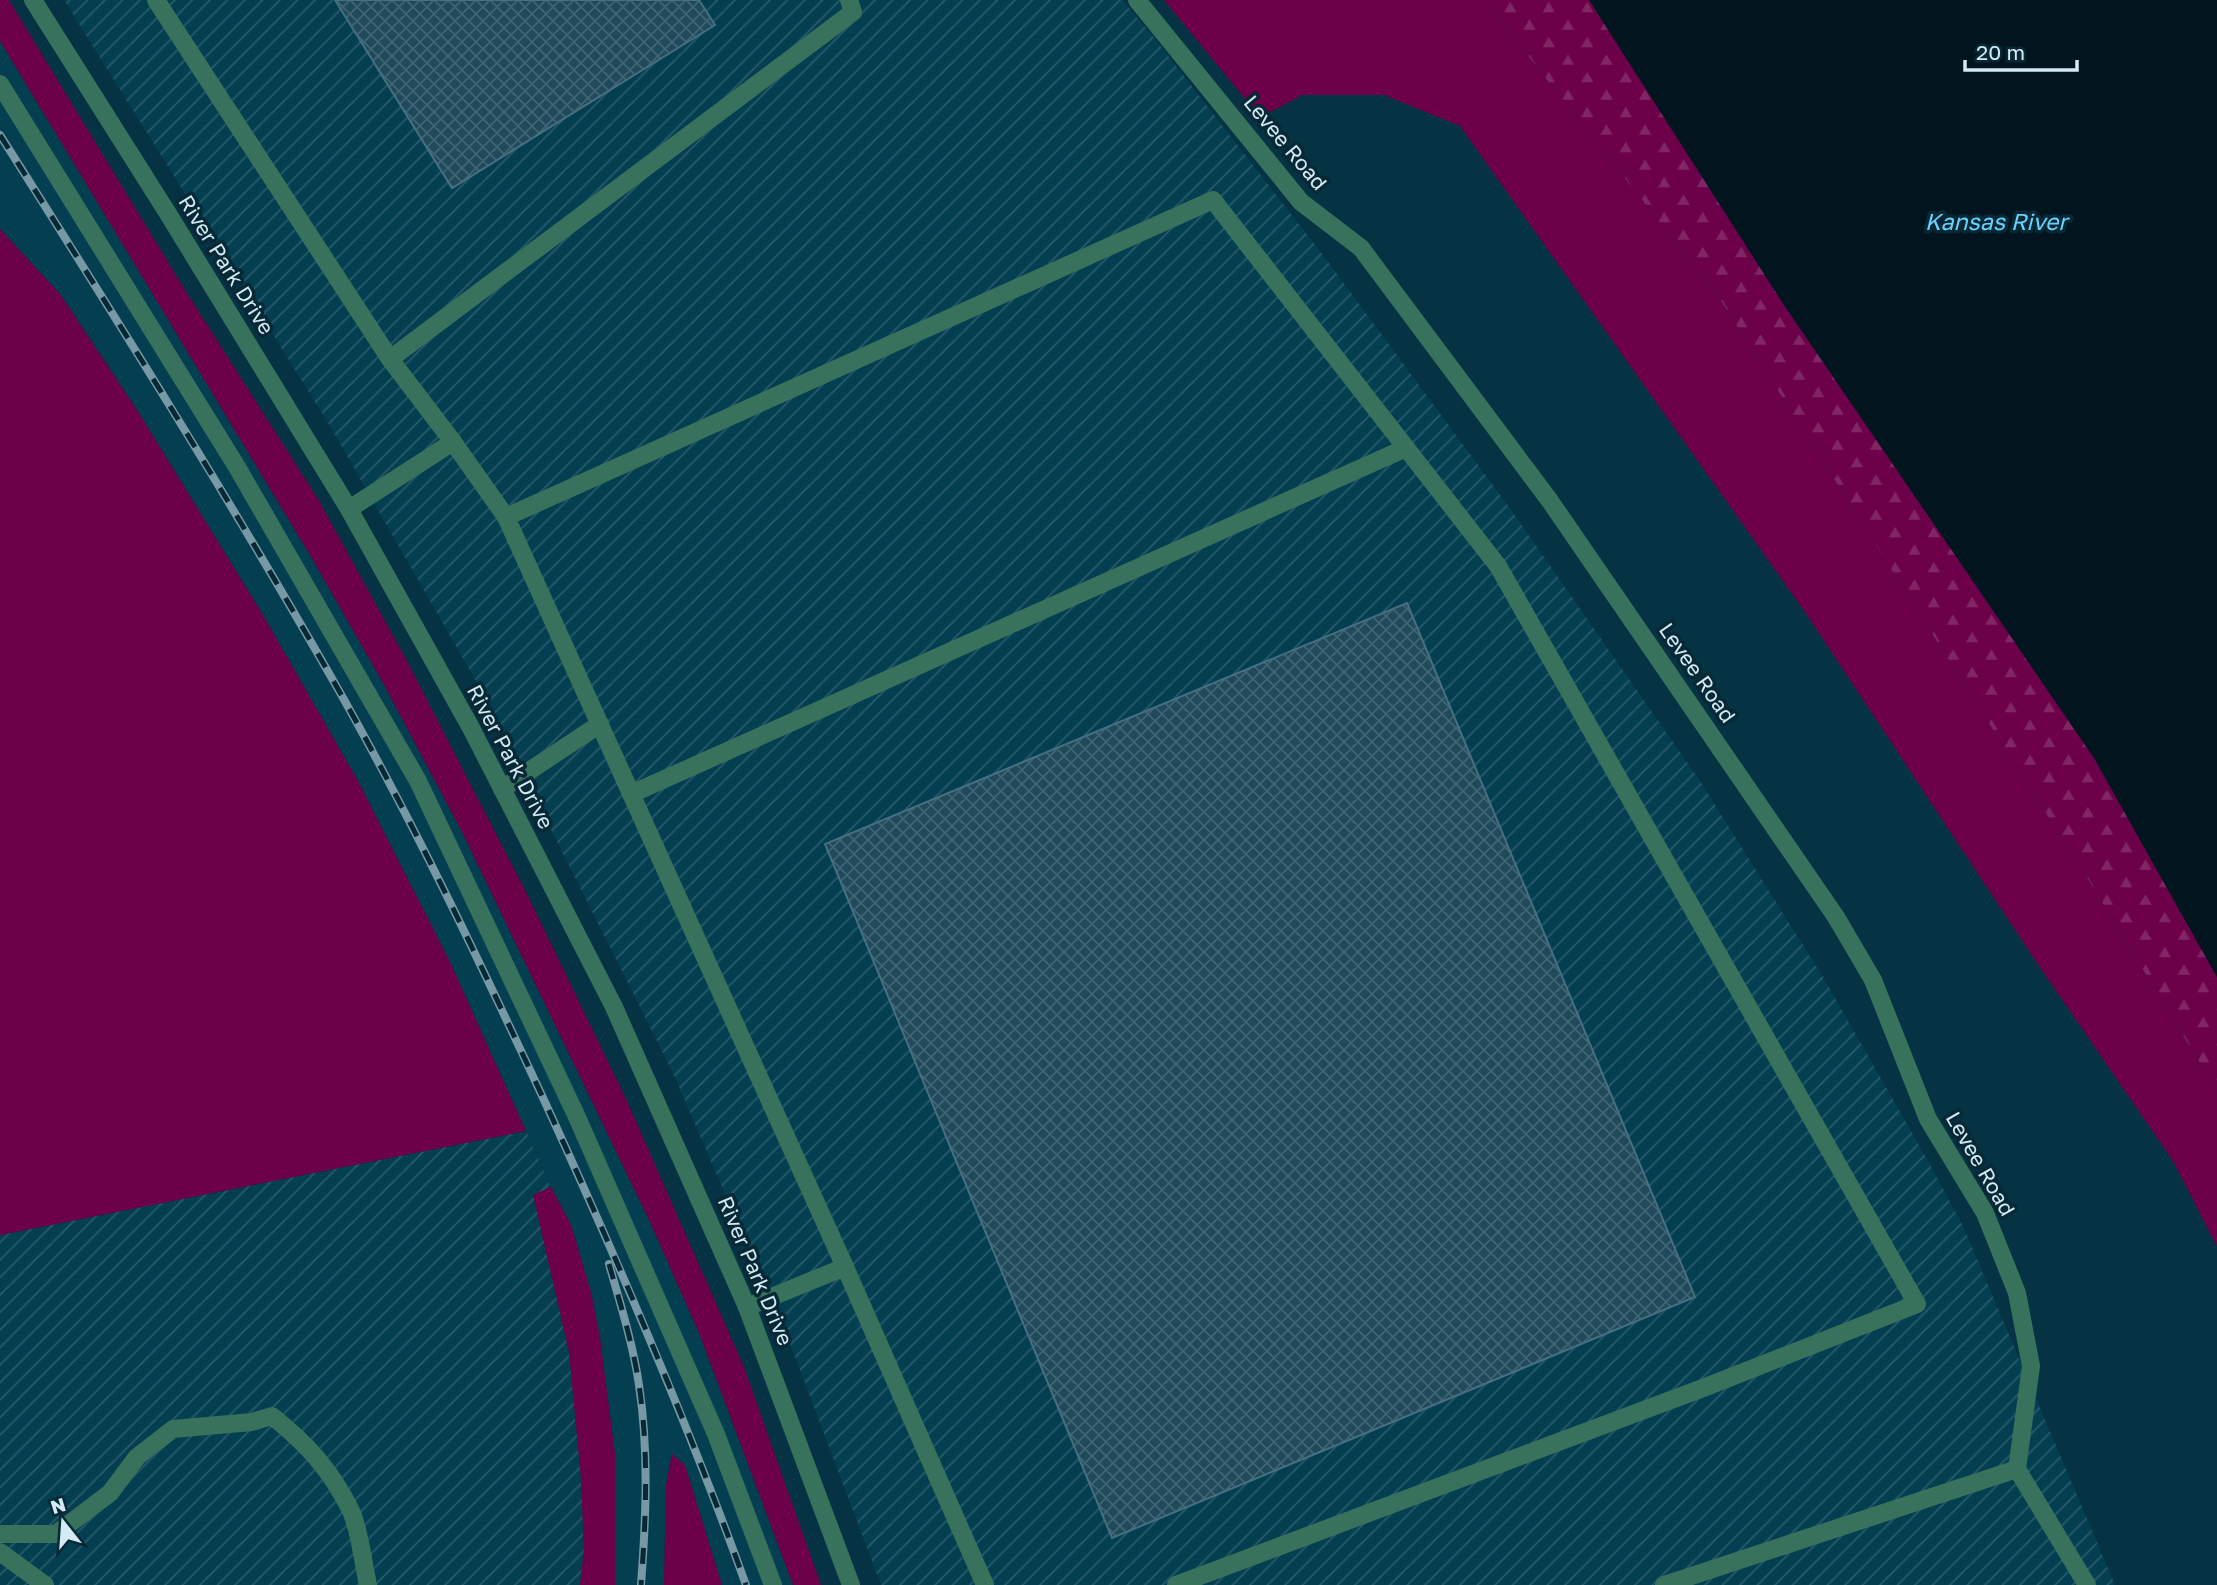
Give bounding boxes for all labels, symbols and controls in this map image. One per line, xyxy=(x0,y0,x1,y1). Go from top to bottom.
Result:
scale bar xyxy=(1965,28,2077,72)
text: 20 m xyxy=(1976,39,2025,65)
street label: Levee Road xyxy=(1239,90,1333,195)
street label: River Park Drive xyxy=(174,190,280,339)
water label: Kansas River xyxy=(1925,207,2070,235)
street label: Levee Road xyxy=(1654,617,1742,727)
street label: River Park Drive xyxy=(462,680,560,833)
street label: Levee Road xyxy=(1941,1107,2021,1220)
street label: River Park Drive xyxy=(713,1192,799,1349)
north arrow xyxy=(28,1487,98,1557)
text: N xyxy=(48,1492,68,1518)

